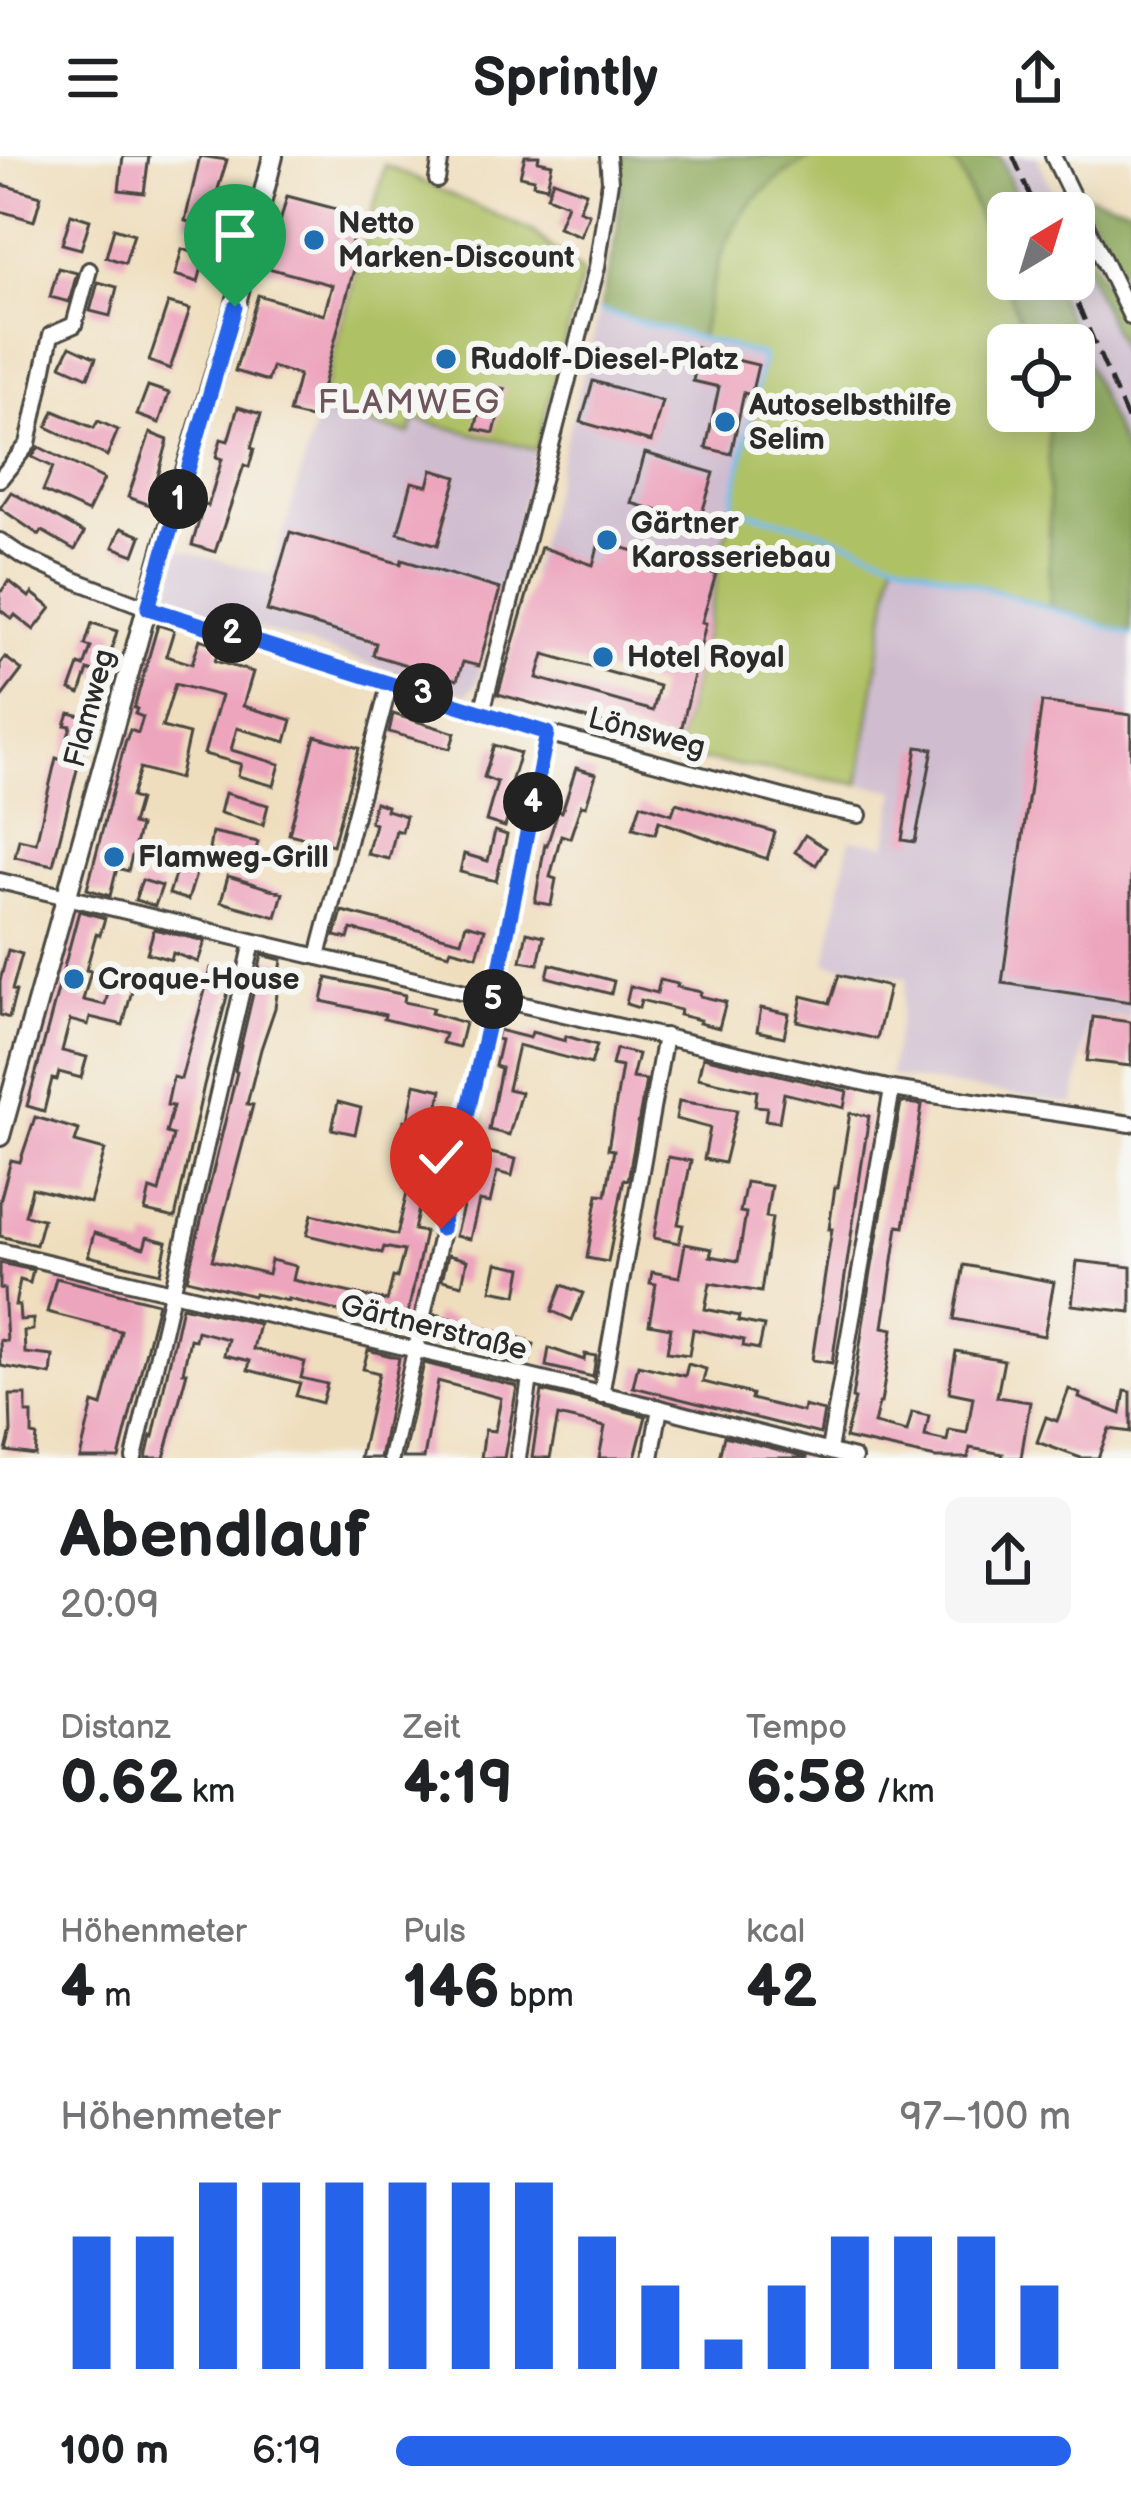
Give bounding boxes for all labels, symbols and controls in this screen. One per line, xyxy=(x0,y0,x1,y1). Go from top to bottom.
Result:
icon: menu xyxy=(60,45,126,111)
icon: share xyxy=(1005,45,1071,111)
text: Sprintly xyxy=(473,46,658,111)
pin xyxy=(184,184,286,307)
north arrow xyxy=(987,192,1095,300)
map controls xyxy=(987,192,1095,432)
icon: arrive xyxy=(202,202,268,268)
place label: Netto Marken-Discount xyxy=(338,206,575,276)
marker: Netto Marken-Discount xyxy=(301,227,327,253)
button: locate xyxy=(987,324,1095,432)
place label: Rudolf-Diesel-Platz xyxy=(470,342,739,378)
marker: Rudolf-Diesel-Platz xyxy=(433,346,459,372)
district label: FLAMWEG xyxy=(318,383,502,423)
place label: Autoselbsthilfe Selim xyxy=(748,388,951,458)
marker: Autoselbsthilfe Selim xyxy=(712,409,738,435)
pin: 1 xyxy=(148,469,208,529)
text: 1 xyxy=(171,479,185,519)
place label: Gärtner Karosseriebau xyxy=(631,506,831,576)
marker: Gärtner Karosseriebau xyxy=(594,527,620,553)
pin: 2 xyxy=(202,603,262,663)
text: 2 xyxy=(222,613,242,653)
place label: Hotel Royal xyxy=(627,640,784,676)
marker: Hotel Royal xyxy=(590,644,616,670)
street label: Flamweg xyxy=(57,645,123,771)
pin: 3 xyxy=(393,663,453,723)
text: 3 xyxy=(413,673,433,713)
street label: Lönsweg xyxy=(584,700,709,766)
pin: 4 xyxy=(503,772,563,832)
text: 4 xyxy=(523,782,543,822)
place label: Flamweg-Grill xyxy=(138,840,329,876)
marker: Flamweg-Grill xyxy=(101,844,127,870)
place label: Croque-House xyxy=(98,962,299,998)
marker: Croque-House xyxy=(61,966,87,992)
pin: 5 xyxy=(463,969,523,1029)
text: 5 xyxy=(483,979,503,1019)
pin xyxy=(390,1106,492,1229)
icon: check xyxy=(408,1124,474,1190)
street label: Gärtnerstraße xyxy=(337,1287,531,1369)
text: Abendlauf xyxy=(60,1497,369,1576)
button: share xyxy=(945,1497,1071,1623)
text: 20:09 xyxy=(60,1582,159,1629)
text: Distanz xyxy=(60,1708,170,1748)
text: Zeit xyxy=(403,1708,461,1748)
text: Tempo xyxy=(746,1708,847,1748)
text: 0.62 xyxy=(60,1748,183,1820)
text: 4:19 xyxy=(403,1748,513,1820)
text: 6:58 xyxy=(746,1748,867,1820)
text: km xyxy=(183,1772,235,1812)
text: /km xyxy=(867,1772,935,1812)
text: Höhenmeter xyxy=(60,1912,247,1952)
text: Puls xyxy=(403,1912,466,1952)
text: kcal xyxy=(746,1912,805,1952)
text: 4 xyxy=(60,1952,95,2024)
text: 146 xyxy=(403,1952,500,2024)
text: 42 xyxy=(746,1952,817,2024)
text: m xyxy=(95,1976,132,2016)
text: bpm xyxy=(500,1976,574,2016)
text: Höhenmeter xyxy=(60,2094,281,2141)
text: 97–100 m xyxy=(900,2094,1071,2141)
text: 100 m xyxy=(60,2428,169,2475)
text: 6:19 xyxy=(252,2428,321,2475)

